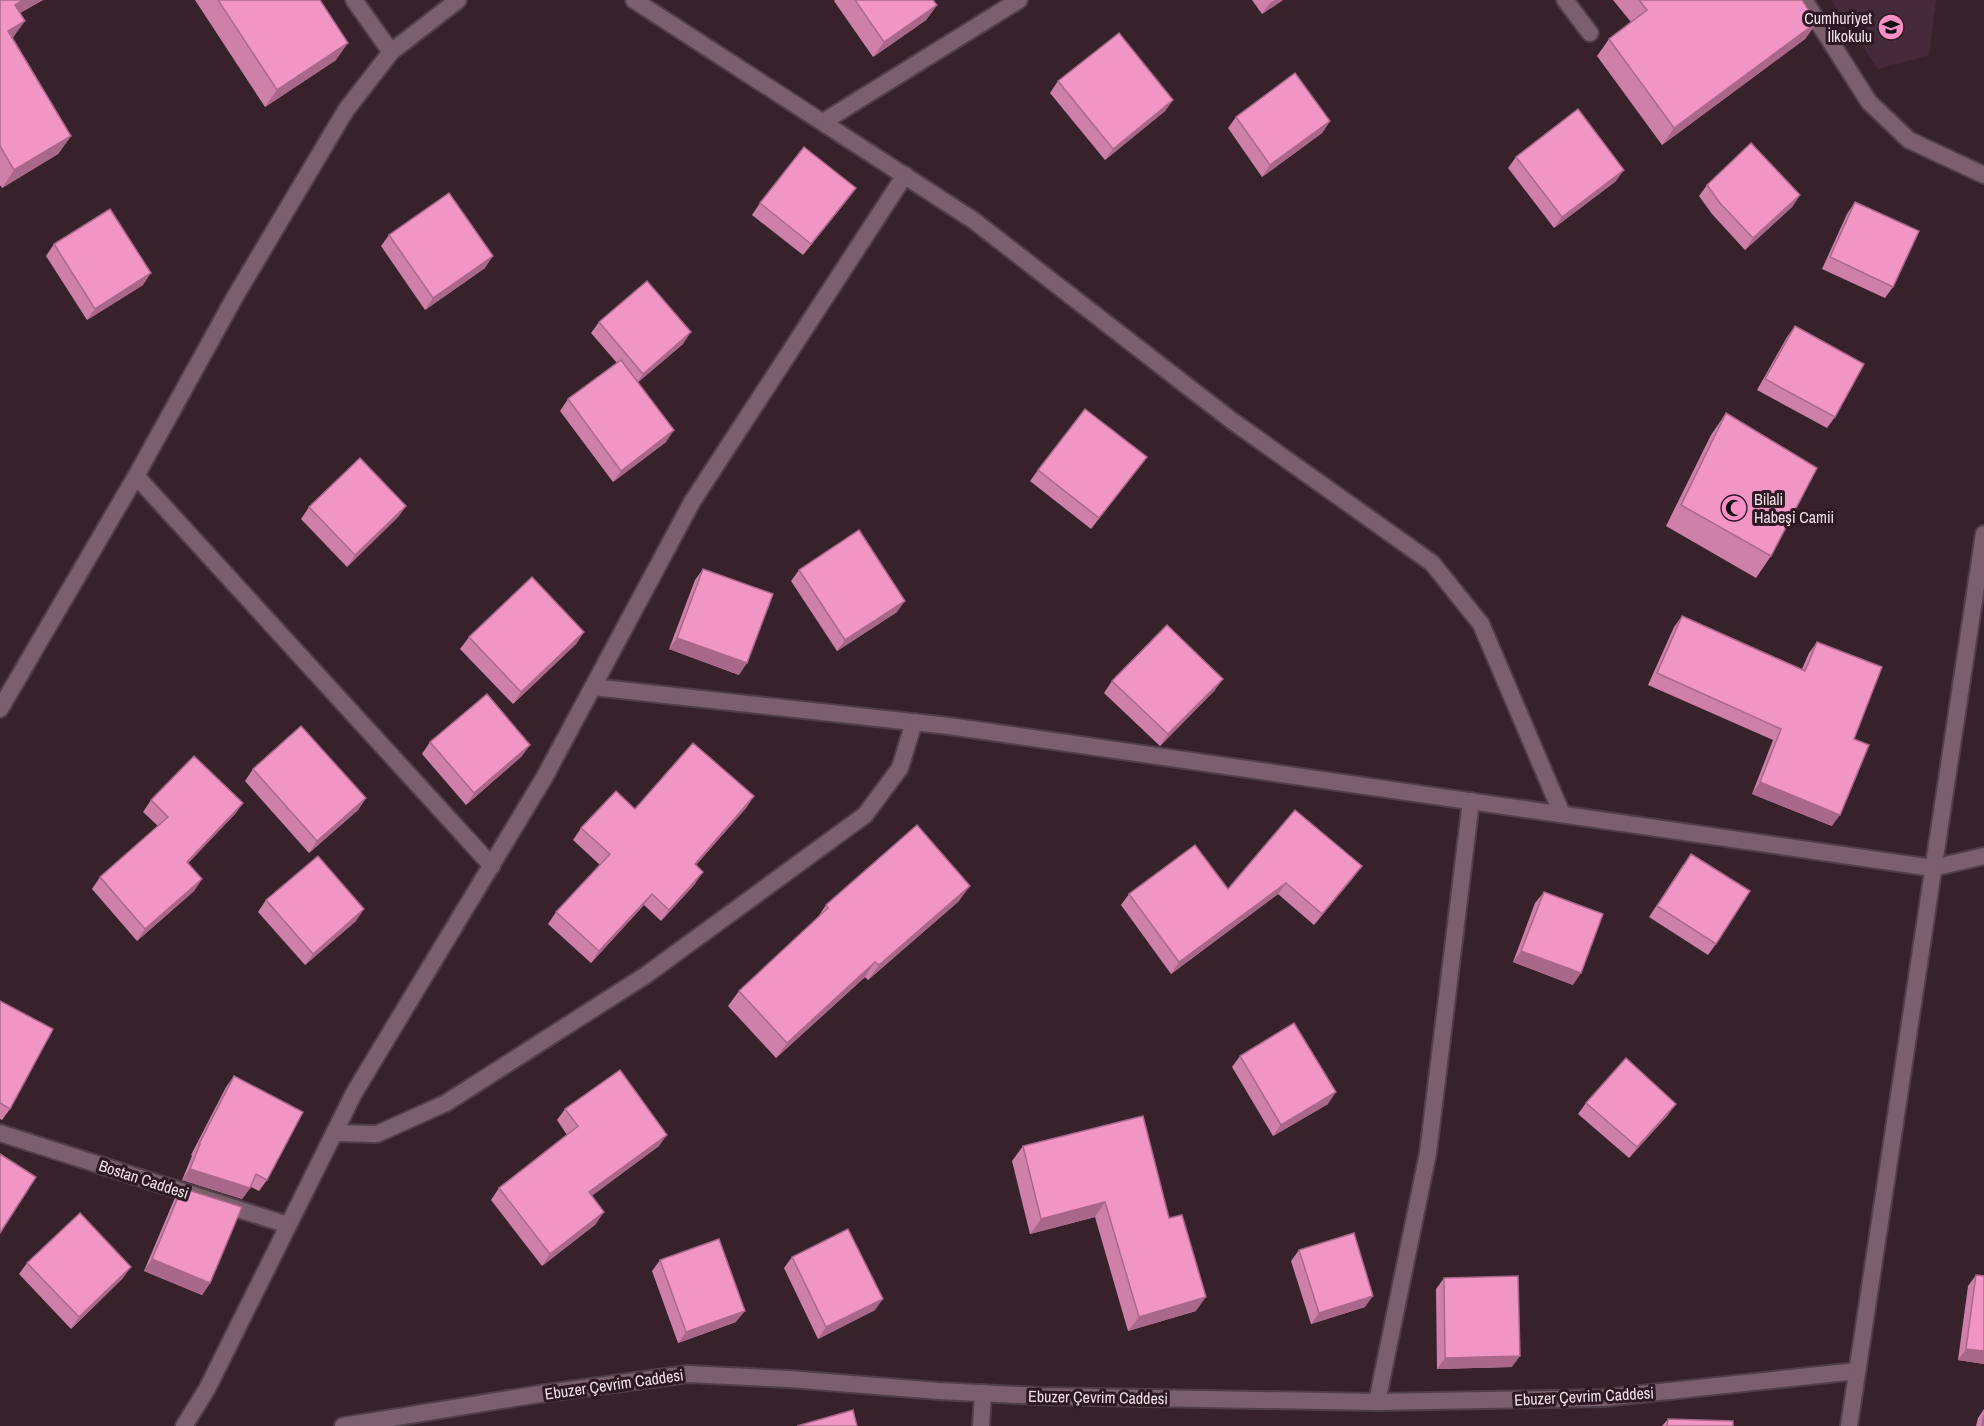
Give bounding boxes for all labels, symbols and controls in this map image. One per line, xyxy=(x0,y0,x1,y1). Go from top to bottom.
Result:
place label: Cumhuriyet İlkokulu xyxy=(1804,7,1872,47)
school or university icon: Cumhuriyet İlkokulu xyxy=(1876,12,1906,42)
place label: Bilali Habeşi Camii xyxy=(1754,488,1834,528)
mosque icon: Bilali Habeşi Camii xyxy=(1719,493,1749,523)
street label: Bostan Caddesi xyxy=(96,1154,192,1204)
street label: Ebuzer Çevrim Caddesi xyxy=(543,1363,685,1405)
street label: Ebuzer Çevrim Caddesi xyxy=(1514,1381,1654,1411)
street label: Ebuzer Çevrim Caddesi xyxy=(1028,1385,1168,1409)

